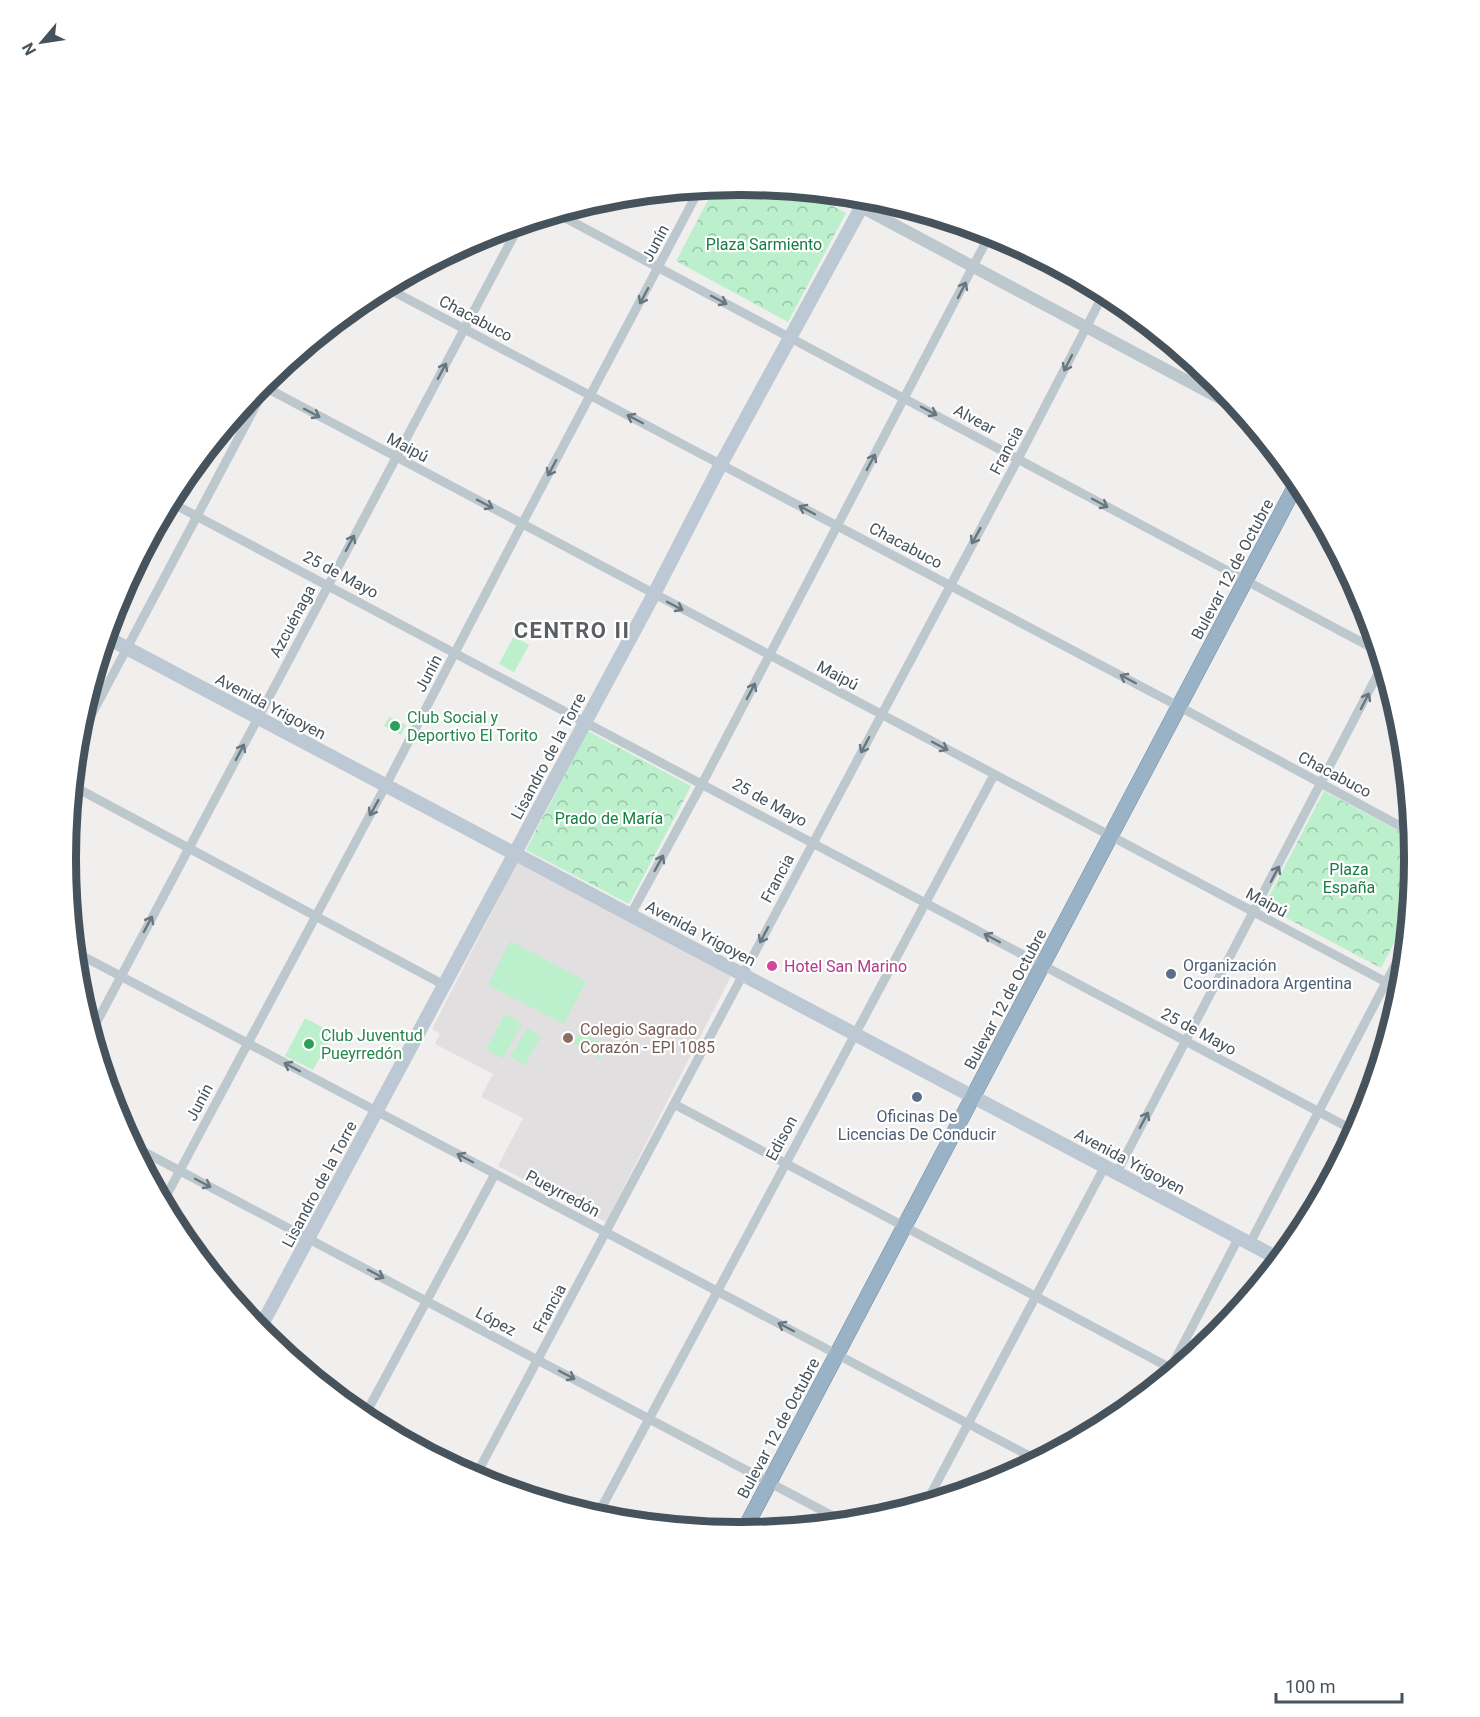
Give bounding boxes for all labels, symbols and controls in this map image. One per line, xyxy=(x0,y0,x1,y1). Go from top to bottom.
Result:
north arrow xyxy=(12,12,72,72)
text: N xyxy=(18,39,40,59)
street label: Junín xyxy=(638,221,673,265)
park label: Plaza Sarmiento xyxy=(706,235,822,254)
one-way arrow xyxy=(956,281,968,299)
one-way arrow xyxy=(638,287,650,304)
street label: Chacabuco xyxy=(436,291,516,346)
one-way arrow xyxy=(710,295,728,306)
one-way arrow xyxy=(1061,354,1073,372)
one-way arrow xyxy=(437,362,448,380)
street label: Alvear xyxy=(951,401,999,439)
one-way arrow xyxy=(920,405,937,417)
one-way arrow xyxy=(303,408,321,419)
one-way arrow xyxy=(626,413,644,424)
street label: Francia xyxy=(986,423,1027,478)
street label: Maipú xyxy=(384,429,432,466)
one-way arrow xyxy=(866,454,877,472)
one-way arrow xyxy=(546,459,558,476)
street label: Bulevar 12 de Octubre xyxy=(1187,496,1278,643)
one-way arrow xyxy=(1091,498,1109,509)
one-way arrow xyxy=(475,499,493,510)
one-way arrow xyxy=(799,504,817,515)
street label: Chacabuco xyxy=(866,518,946,573)
one-way arrow xyxy=(970,526,981,544)
one-way arrow xyxy=(345,534,356,552)
street label: 25 de Mayo xyxy=(300,547,382,602)
street label: Azcuénaga xyxy=(265,582,319,661)
one-way arrow xyxy=(666,601,684,612)
district label: CENTRO II xyxy=(514,618,630,643)
street label: Junín xyxy=(411,651,446,695)
street label: Maipú xyxy=(814,657,862,694)
street label: Avenida Yrigoyen xyxy=(212,669,329,743)
one-way arrow xyxy=(1120,673,1138,684)
one-way arrow xyxy=(746,682,757,700)
street label: Lisandro de la Torre xyxy=(507,690,590,823)
one-way arrow xyxy=(1359,692,1371,710)
place label: Club Social y Deportivo El Torito xyxy=(407,708,538,745)
marker: Club Social y Deportivo El Torito xyxy=(388,719,402,733)
one-way arrow xyxy=(859,735,870,753)
one-way arrow xyxy=(931,741,949,752)
one-way arrow xyxy=(235,744,246,762)
street label: Chacabuco xyxy=(1295,747,1375,802)
street label: 25 de Mayo xyxy=(729,774,810,831)
one-way arrow xyxy=(368,799,380,816)
park label: Prado de María xyxy=(555,809,663,828)
street label: Francia xyxy=(757,851,798,906)
one-way arrow xyxy=(654,854,665,872)
park label: Plaza España xyxy=(1323,860,1375,897)
one-way arrow xyxy=(1269,866,1281,883)
street label: Maipú xyxy=(1243,884,1291,921)
street label: Avenida Yrigoyen xyxy=(642,896,759,970)
one-way arrow xyxy=(143,916,154,934)
one-way arrow xyxy=(758,926,769,944)
street label: Bulevar 12 de Octubre xyxy=(960,926,1051,1073)
one-way arrow xyxy=(983,932,1001,943)
place label: Organización Coordinadora Argentina xyxy=(1183,956,1352,993)
place label: Hotel San Marino xyxy=(784,957,907,976)
marker: Hotel San Marino xyxy=(765,959,779,973)
marker: Organización Coordinadora Argentina xyxy=(1164,967,1178,981)
street label: 25 de Mayo xyxy=(1158,1004,1240,1059)
place label: Colegio Sagrado Corazón - EPI 1085 xyxy=(580,1020,715,1057)
place label: Club Juventud Pueyrredón xyxy=(321,1026,423,1063)
marker: Colegio Sagrado Corazón - EPI 1085 xyxy=(561,1031,575,1045)
marker: Club Juventud Pueyrredón xyxy=(302,1037,316,1051)
one-way arrow xyxy=(284,1060,302,1072)
street label: Junín xyxy=(182,1080,217,1124)
marker: Oficinas De Licencias De Conducir xyxy=(910,1090,924,1104)
place label: Oficinas De Licencias De Conducir xyxy=(838,1107,997,1144)
one-way arrow xyxy=(1139,1112,1150,1130)
street label: Edison xyxy=(762,1113,801,1164)
street label: Lisandro de la Torre xyxy=(278,1118,361,1251)
street label: Avenida Yrigoyen xyxy=(1071,1124,1188,1198)
one-way arrow xyxy=(456,1151,474,1163)
street label: Pueyrredón xyxy=(523,1166,603,1221)
one-way arrow xyxy=(194,1178,212,1189)
one-way arrow xyxy=(366,1269,384,1280)
street label: Francia xyxy=(529,1281,570,1336)
street label: López xyxy=(472,1303,519,1340)
one-way arrow xyxy=(778,1321,795,1333)
street label: Bulevar 12 de Octubre xyxy=(733,1355,824,1502)
one-way arrow xyxy=(557,1370,575,1381)
scale bar xyxy=(1276,1666,1402,1704)
text: 100 m xyxy=(1285,1676,1336,1697)

